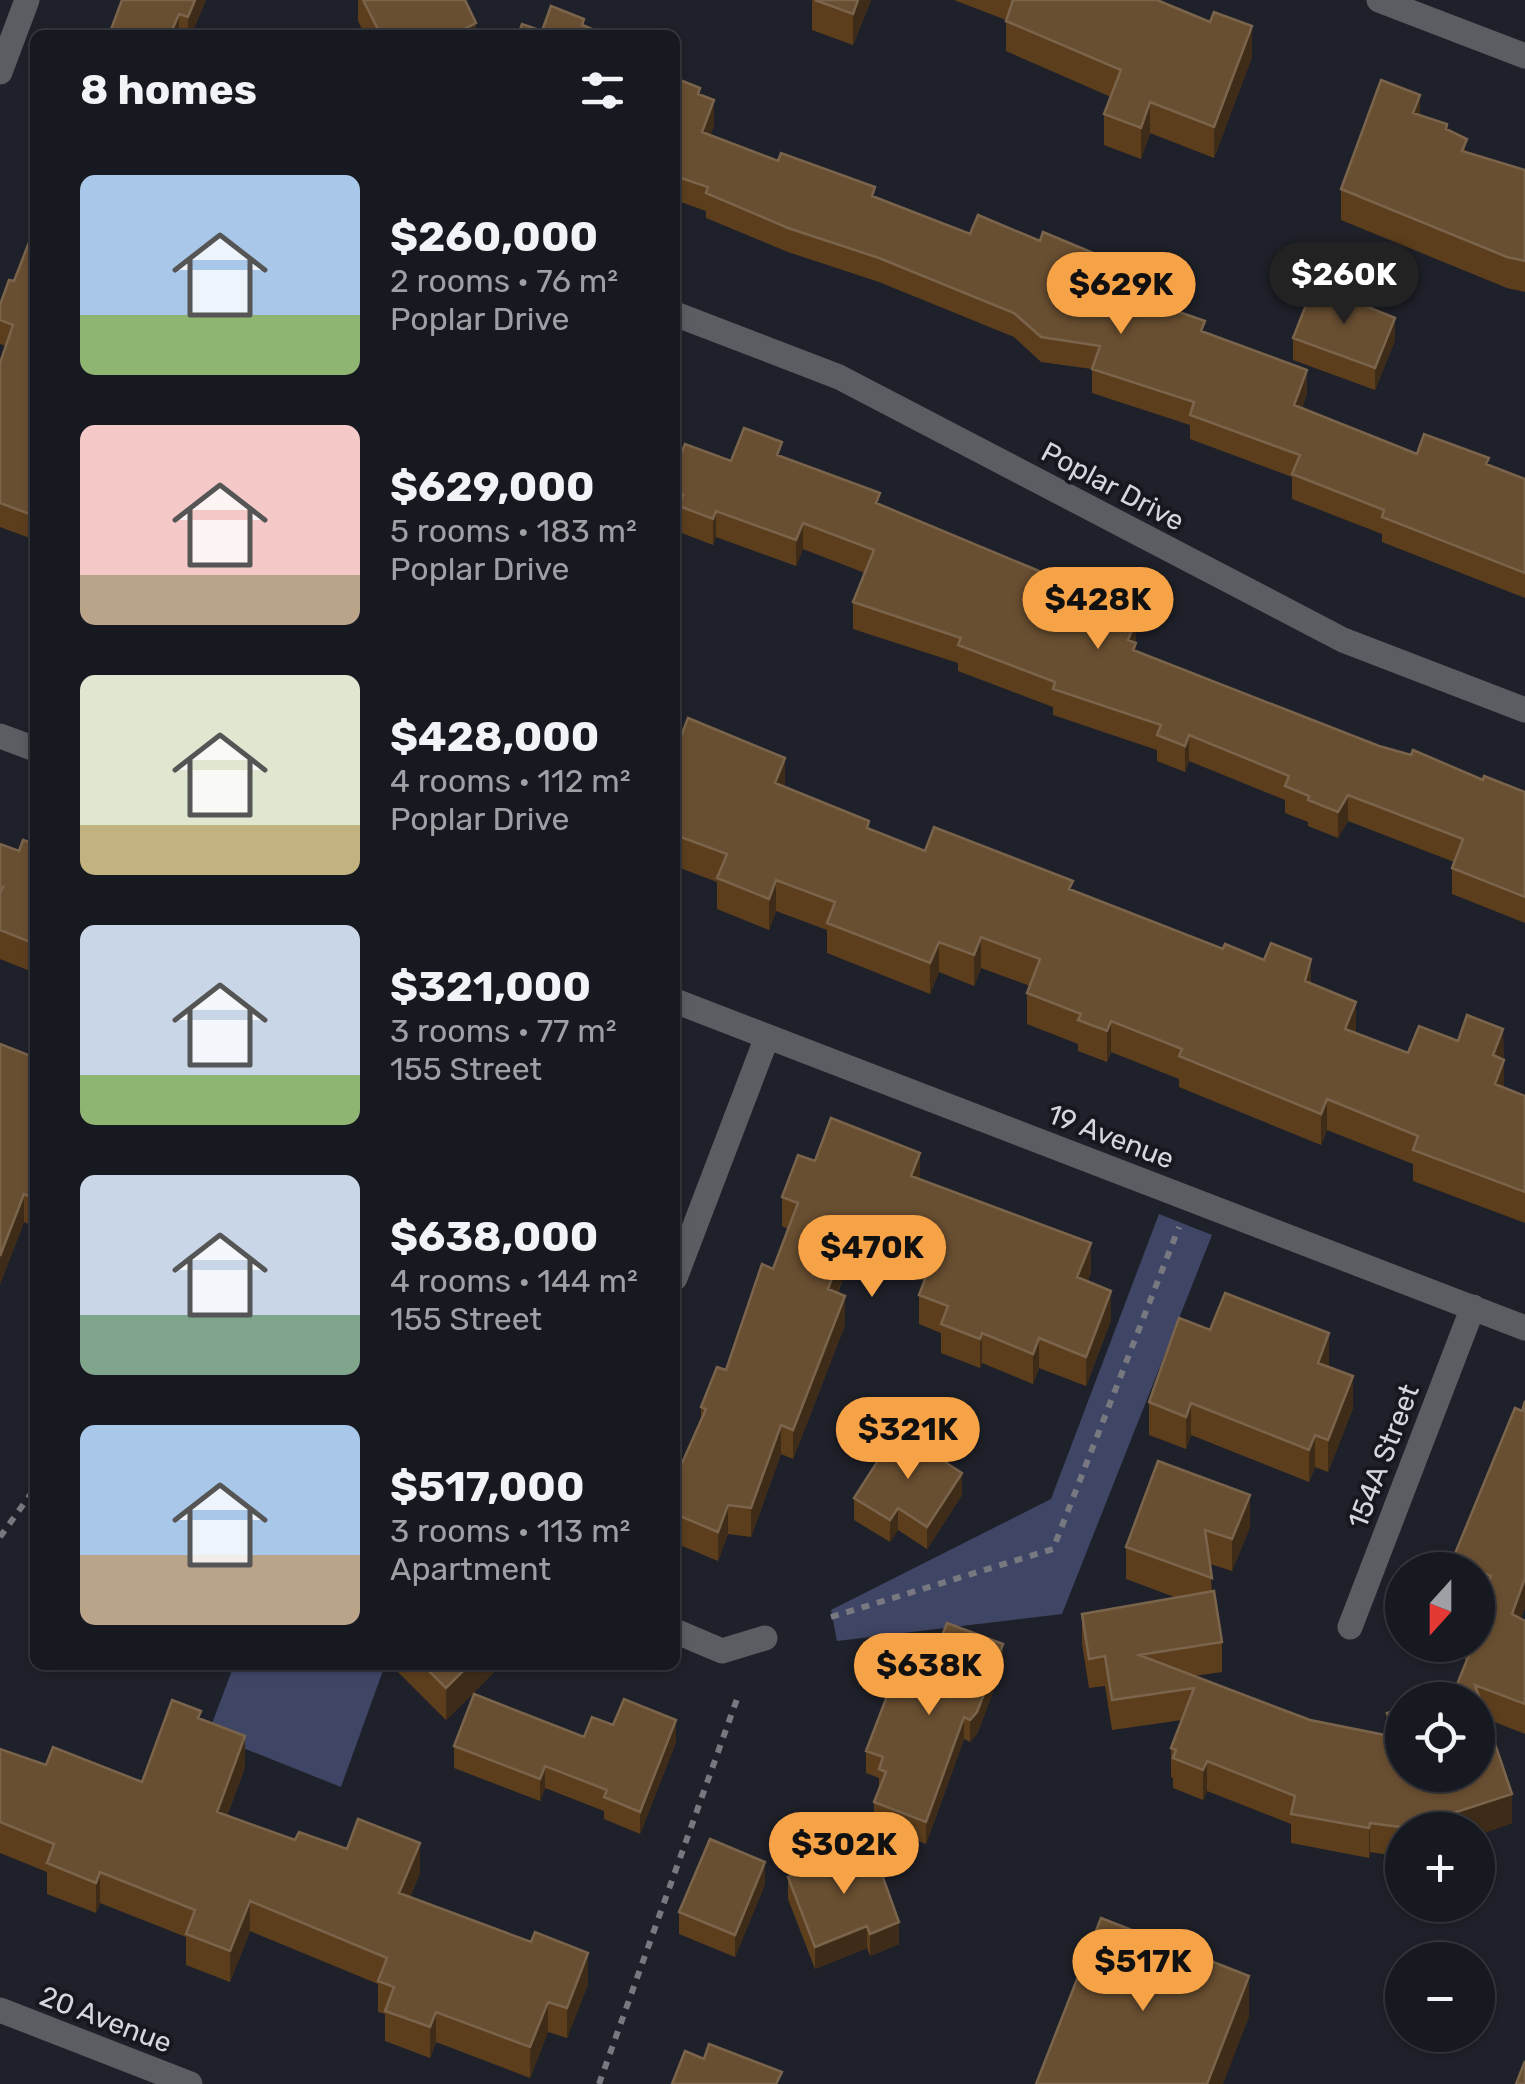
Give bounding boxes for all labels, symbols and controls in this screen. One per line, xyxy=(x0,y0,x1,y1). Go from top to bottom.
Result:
icon: filters xyxy=(575,63,630,118)
text: 8 homes xyxy=(80,65,257,115)
text: $260,000 xyxy=(390,212,598,262)
icon: home xyxy=(160,215,280,335)
pin: $260K xyxy=(1274,242,1414,327)
pin: $629K xyxy=(1051,252,1191,337)
text: $260K xyxy=(1291,255,1397,293)
text: 2 rooms · 76 m² xyxy=(390,262,618,300)
text: $629K xyxy=(1069,265,1173,303)
text: Poplar Drive xyxy=(390,300,570,338)
street label: Poplar Drive xyxy=(1036,435,1190,538)
text: $629,000 xyxy=(390,462,595,512)
icon: home xyxy=(160,465,280,585)
text: 5 rooms · 183 m² xyxy=(390,512,637,550)
text: Poplar Drive xyxy=(390,550,570,588)
pin: $428K xyxy=(1028,567,1168,652)
text: $428K xyxy=(1045,580,1151,618)
text: $428,000 xyxy=(390,712,599,762)
icon: home xyxy=(160,715,280,835)
text: 4 rooms · 112 m² xyxy=(390,762,631,800)
text: Poplar Drive xyxy=(390,800,570,838)
text: $321,000 xyxy=(390,962,591,1012)
icon: home xyxy=(160,965,280,1085)
text: 3 rooms · 77 m² xyxy=(390,1012,617,1050)
text: 155 Street xyxy=(390,1050,542,1088)
street label: 19 Avenue xyxy=(1043,1097,1179,1176)
text: $638,000 xyxy=(390,1212,598,1262)
icon: home xyxy=(160,1215,280,1335)
pin: $470K xyxy=(802,1215,942,1300)
text: $470K xyxy=(820,1228,924,1266)
text: 4 rooms · 144 m² xyxy=(390,1262,638,1300)
text: 155 Street xyxy=(390,1300,542,1338)
street label: 154A Street xyxy=(1341,1379,1426,1533)
pin: $321K xyxy=(838,1397,978,1482)
text: $321K xyxy=(858,1410,958,1448)
text: $517,000 xyxy=(390,1462,585,1512)
icon: home xyxy=(160,1465,280,1585)
text: 3 rooms · 113 m² xyxy=(390,1512,631,1550)
text: Apartment xyxy=(390,1550,551,1588)
north arrow xyxy=(1385,1552,1495,1662)
map controls xyxy=(1385,1552,1495,2052)
pin: $638K xyxy=(859,1633,999,1718)
text: $638K xyxy=(876,1646,982,1684)
button: locate xyxy=(1385,1682,1495,1792)
pin: $302K xyxy=(774,1812,914,1897)
button: + xyxy=(1385,1812,1495,1922)
text: $302K xyxy=(791,1825,897,1863)
pin: $517K xyxy=(1073,1929,1213,2014)
text: $517K xyxy=(1094,1942,1192,1980)
button: − xyxy=(1385,1942,1495,2052)
street label: 20 Avenue xyxy=(35,1979,176,2060)

